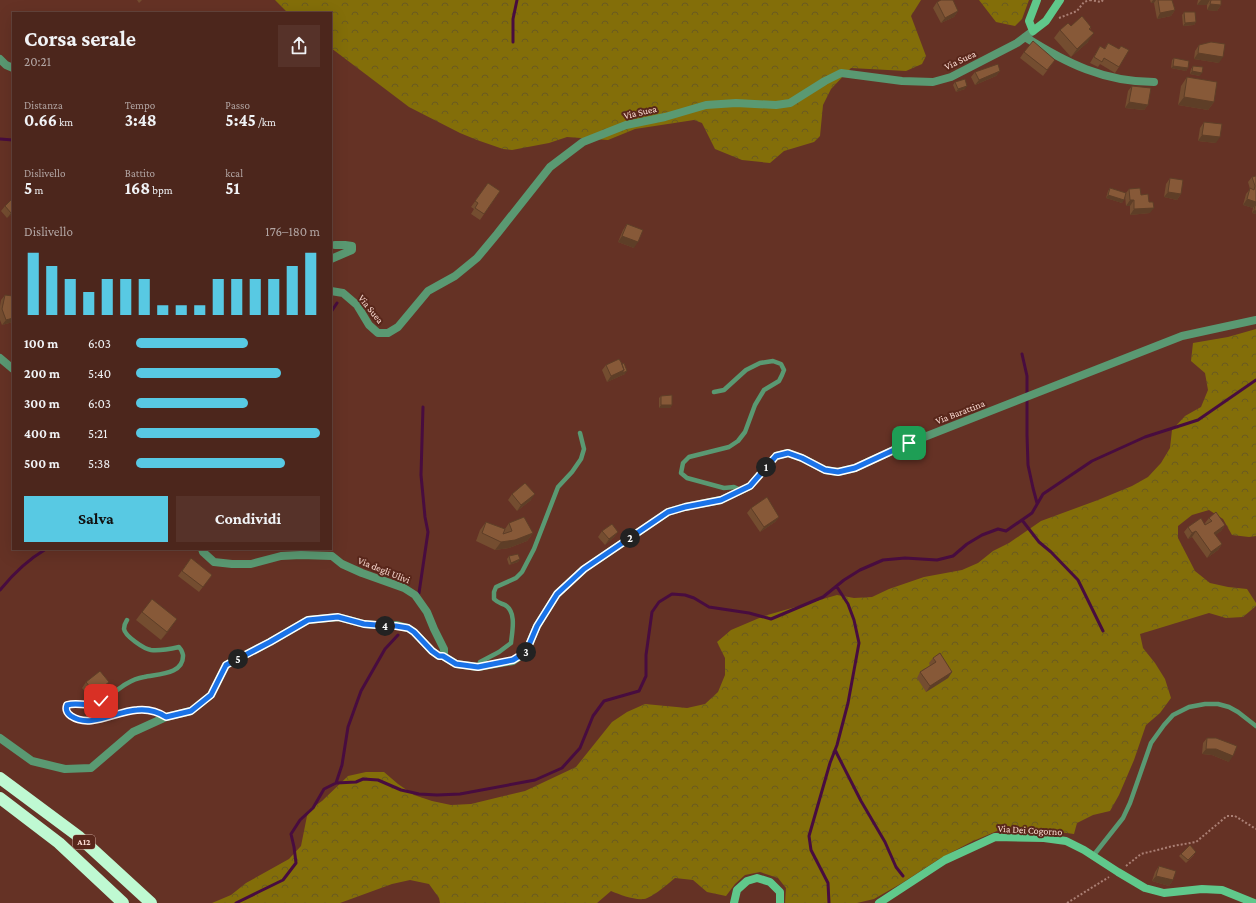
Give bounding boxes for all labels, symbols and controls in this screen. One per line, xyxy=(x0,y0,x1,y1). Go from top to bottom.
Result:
button: share xyxy=(278,25,320,67)
text: Corsa serale xyxy=(24,26,136,51)
street label: Via Suea xyxy=(942,48,978,72)
text: 20:21 xyxy=(24,54,51,69)
text: Distanza xyxy=(24,99,63,111)
text: Tempo xyxy=(125,99,155,111)
text: Passo xyxy=(225,99,250,111)
street label: Via Suea xyxy=(622,103,658,121)
text: 0.66 xyxy=(24,111,57,130)
text: 3:48 xyxy=(125,111,157,130)
text: 5:45 xyxy=(225,111,256,130)
text: km xyxy=(57,116,73,128)
text: /km xyxy=(256,116,276,128)
text: Dislivello xyxy=(24,167,65,179)
text: Battito xyxy=(125,167,155,179)
text: kcal xyxy=(225,167,243,179)
text: 5 xyxy=(24,179,32,198)
text: 168 xyxy=(125,179,150,198)
text: 51 xyxy=(225,179,240,198)
text: m xyxy=(32,184,43,196)
text: bpm xyxy=(150,184,173,196)
text: Dislivello xyxy=(24,224,73,239)
text: 176–180 m xyxy=(265,224,320,239)
street label: Via Suea xyxy=(356,292,386,326)
text: 100 m xyxy=(24,336,58,351)
text: 6:03 xyxy=(88,336,111,351)
text: 200 m xyxy=(24,366,60,381)
text: 5:40 xyxy=(88,366,111,381)
text: 300 m xyxy=(24,396,60,411)
text: 6:03 xyxy=(88,396,111,411)
street label: Via Barattina xyxy=(934,397,987,426)
text: 400 m xyxy=(24,426,60,441)
text: 5:21 xyxy=(88,426,108,441)
pin xyxy=(892,426,926,460)
icon: arrive xyxy=(898,432,920,454)
text: 500 m xyxy=(24,456,60,471)
text: 5:38 xyxy=(88,456,110,471)
pin: 1 xyxy=(756,457,776,477)
text: 1 xyxy=(764,461,768,473)
button: Salva xyxy=(24,496,168,542)
button: Condividi xyxy=(176,496,320,542)
pin: 2 xyxy=(620,528,640,548)
text: 2 xyxy=(627,532,633,544)
street label: Via degli Ulivi xyxy=(356,555,412,586)
pin: 4 xyxy=(375,616,395,636)
text: 4 xyxy=(382,620,388,632)
pin: 3 xyxy=(516,642,536,662)
text: 3 xyxy=(523,646,529,658)
pin: 5 xyxy=(228,649,248,669)
text: 5 xyxy=(235,653,241,665)
pin xyxy=(84,684,118,718)
icon: check xyxy=(90,690,112,712)
street label: Via Dei Cogorno xyxy=(997,823,1063,837)
road number: A12 xyxy=(73,835,95,849)

